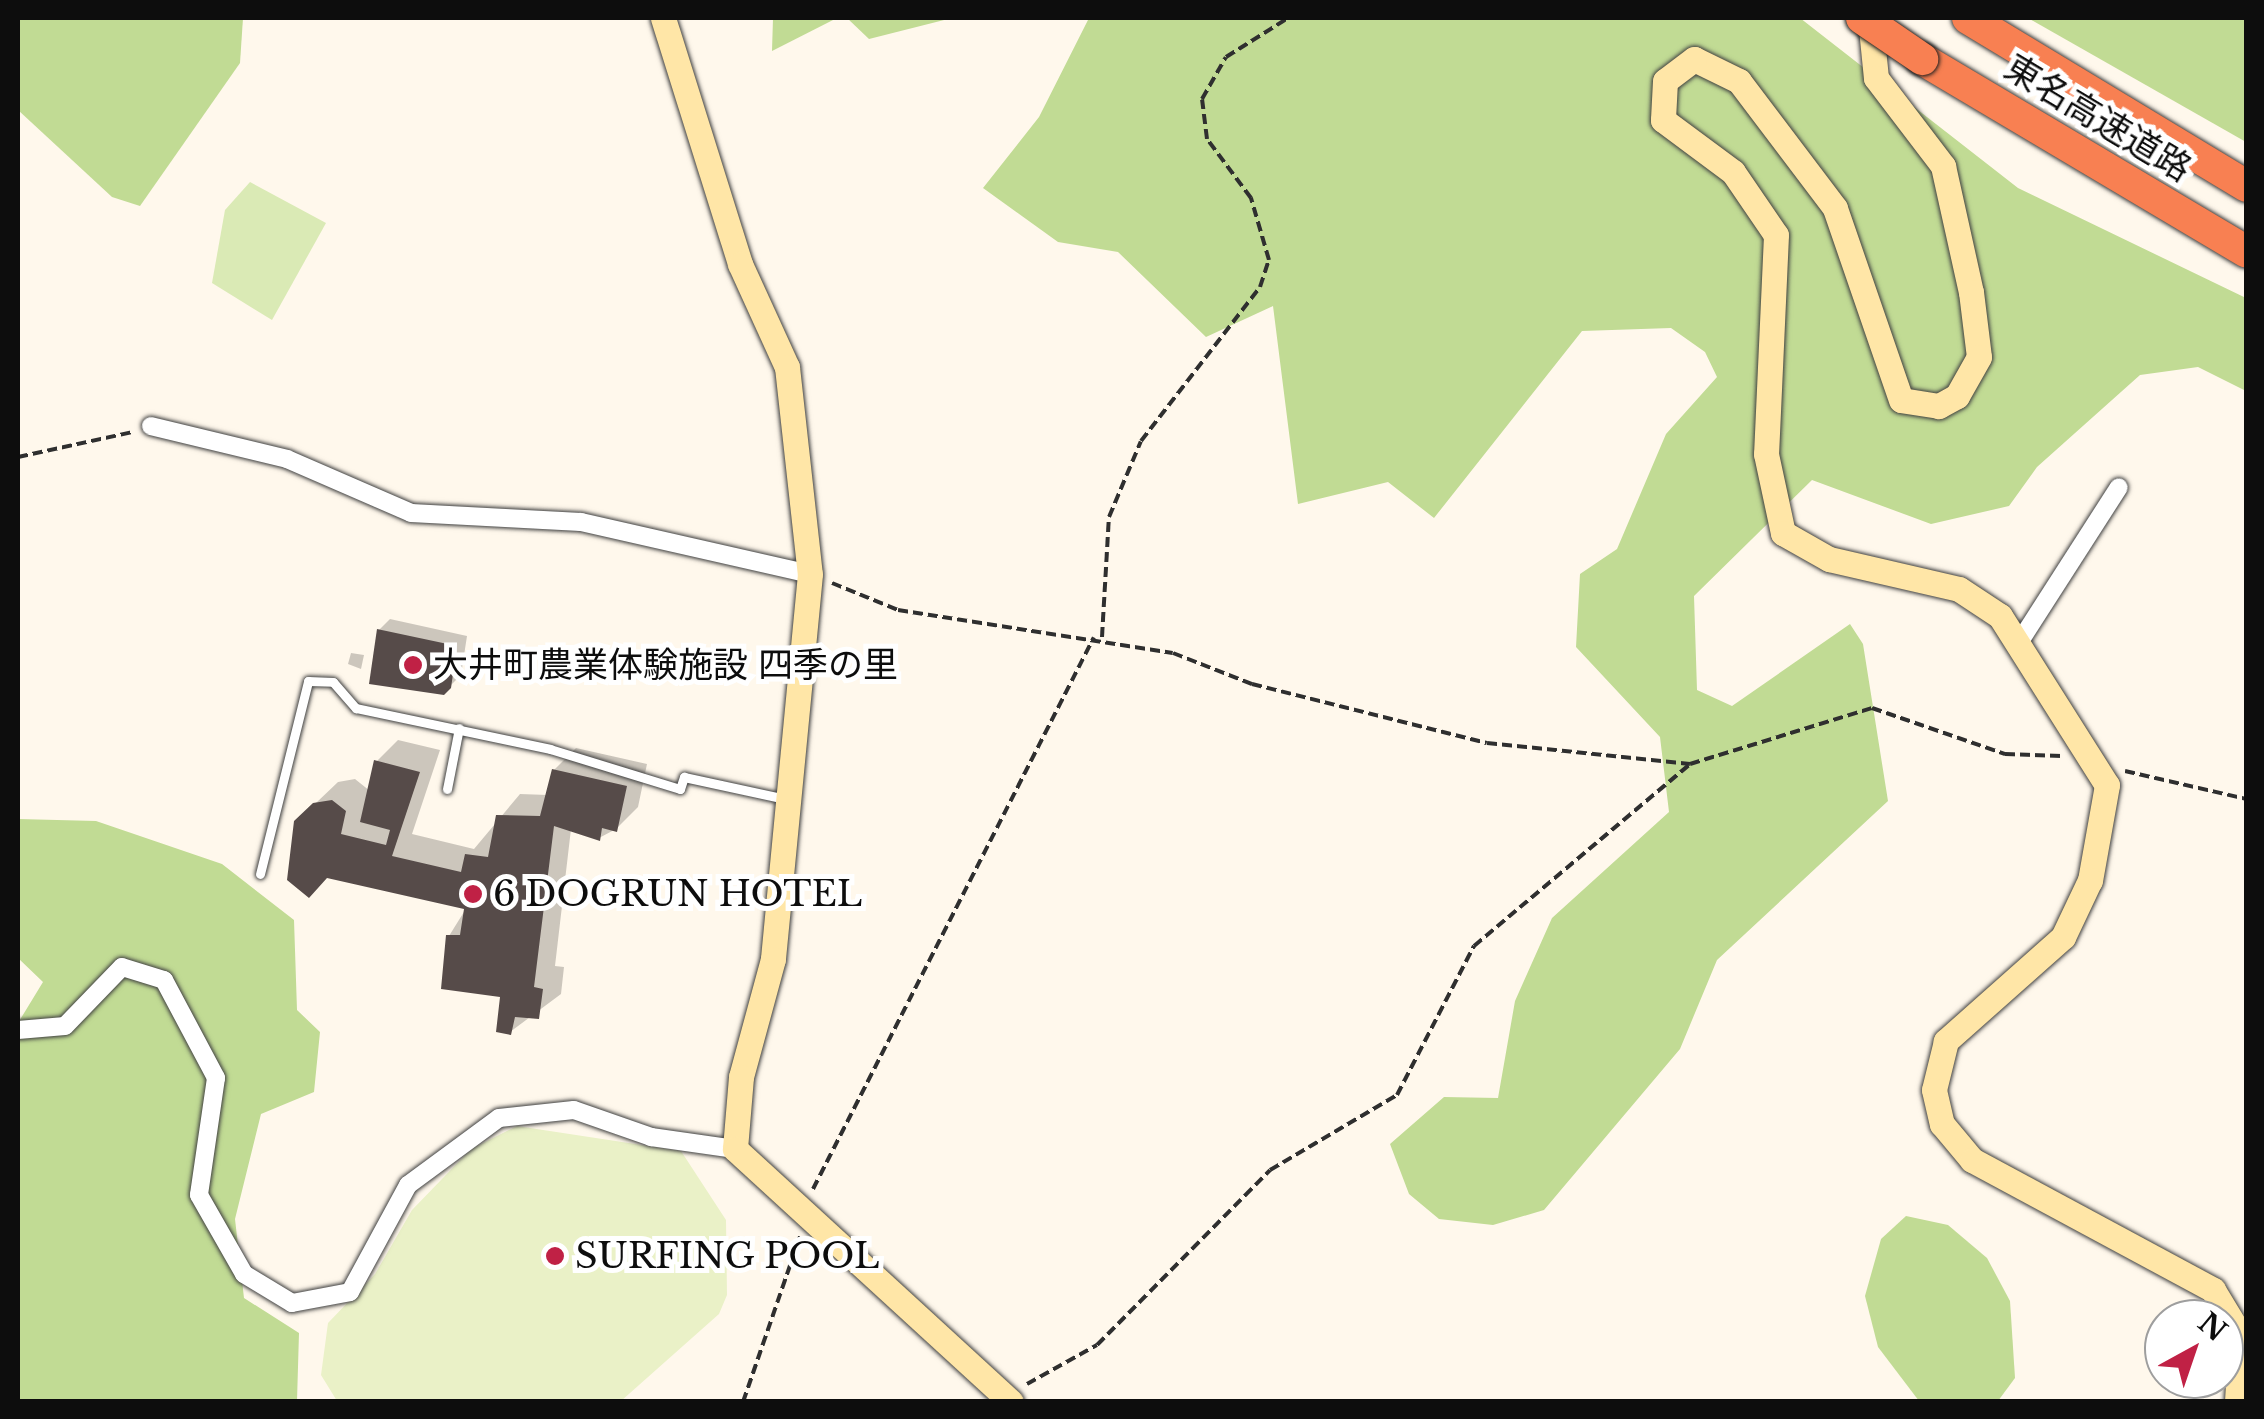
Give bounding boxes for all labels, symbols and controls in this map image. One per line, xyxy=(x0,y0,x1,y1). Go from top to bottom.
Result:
street label: 東名高速道路 xyxy=(1997,46,2199,190)
place label: 大井町農業体験施設 四季の里 xyxy=(433,644,898,686)
marker: 大井町農業体験施設 四季の里 xyxy=(402,654,424,676)
place label: 6 DOGRUN HOTEL xyxy=(493,873,862,915)
marker: 6 DOGRUN HOTEL xyxy=(462,883,484,905)
place label: SURFING POOL xyxy=(575,1235,880,1277)
marker: SURFING POOL xyxy=(544,1245,566,1267)
north arrow xyxy=(2144,1299,2244,1399)
text: N xyxy=(2191,1305,2234,1349)

